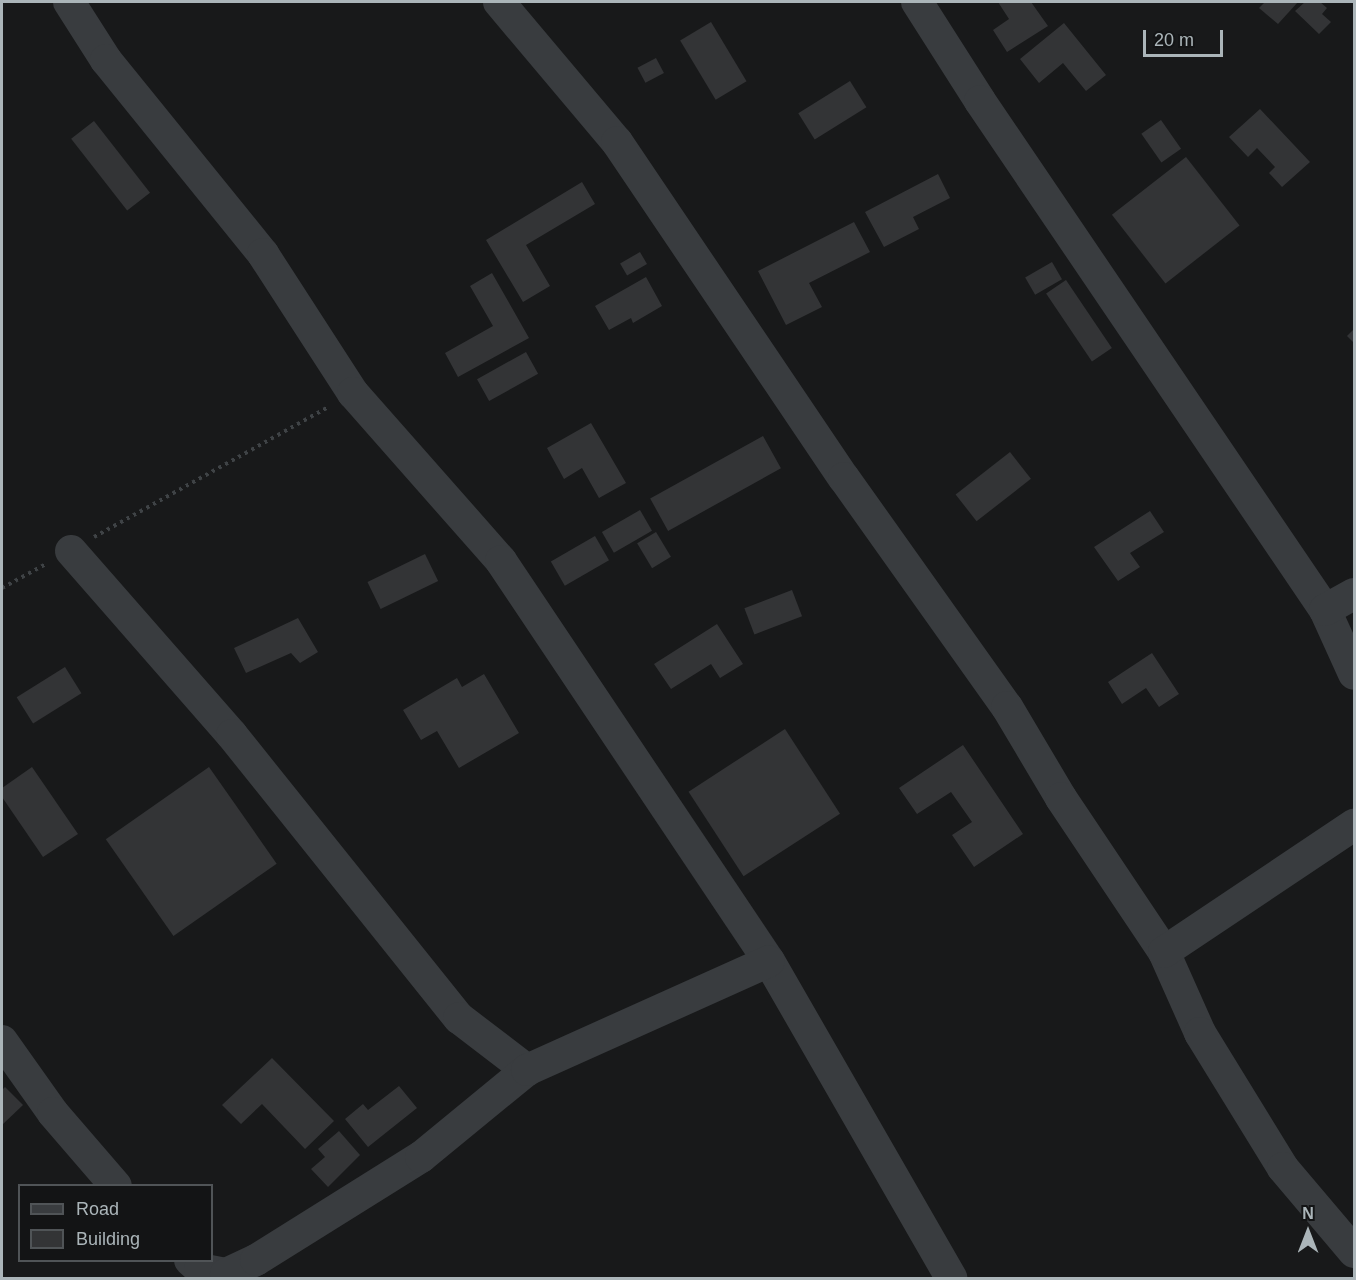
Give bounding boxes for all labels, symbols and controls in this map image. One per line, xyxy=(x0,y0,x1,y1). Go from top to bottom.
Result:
scale bar xyxy=(1146,18,1226,56)
text: 20 m xyxy=(1154,30,1194,50)
legend xyxy=(18,1184,213,1262)
text: Road xyxy=(76,1199,119,1219)
north arrow xyxy=(1278,1202,1338,1262)
text: N xyxy=(1302,1205,1314,1222)
text: Building xyxy=(76,1229,140,1249)

